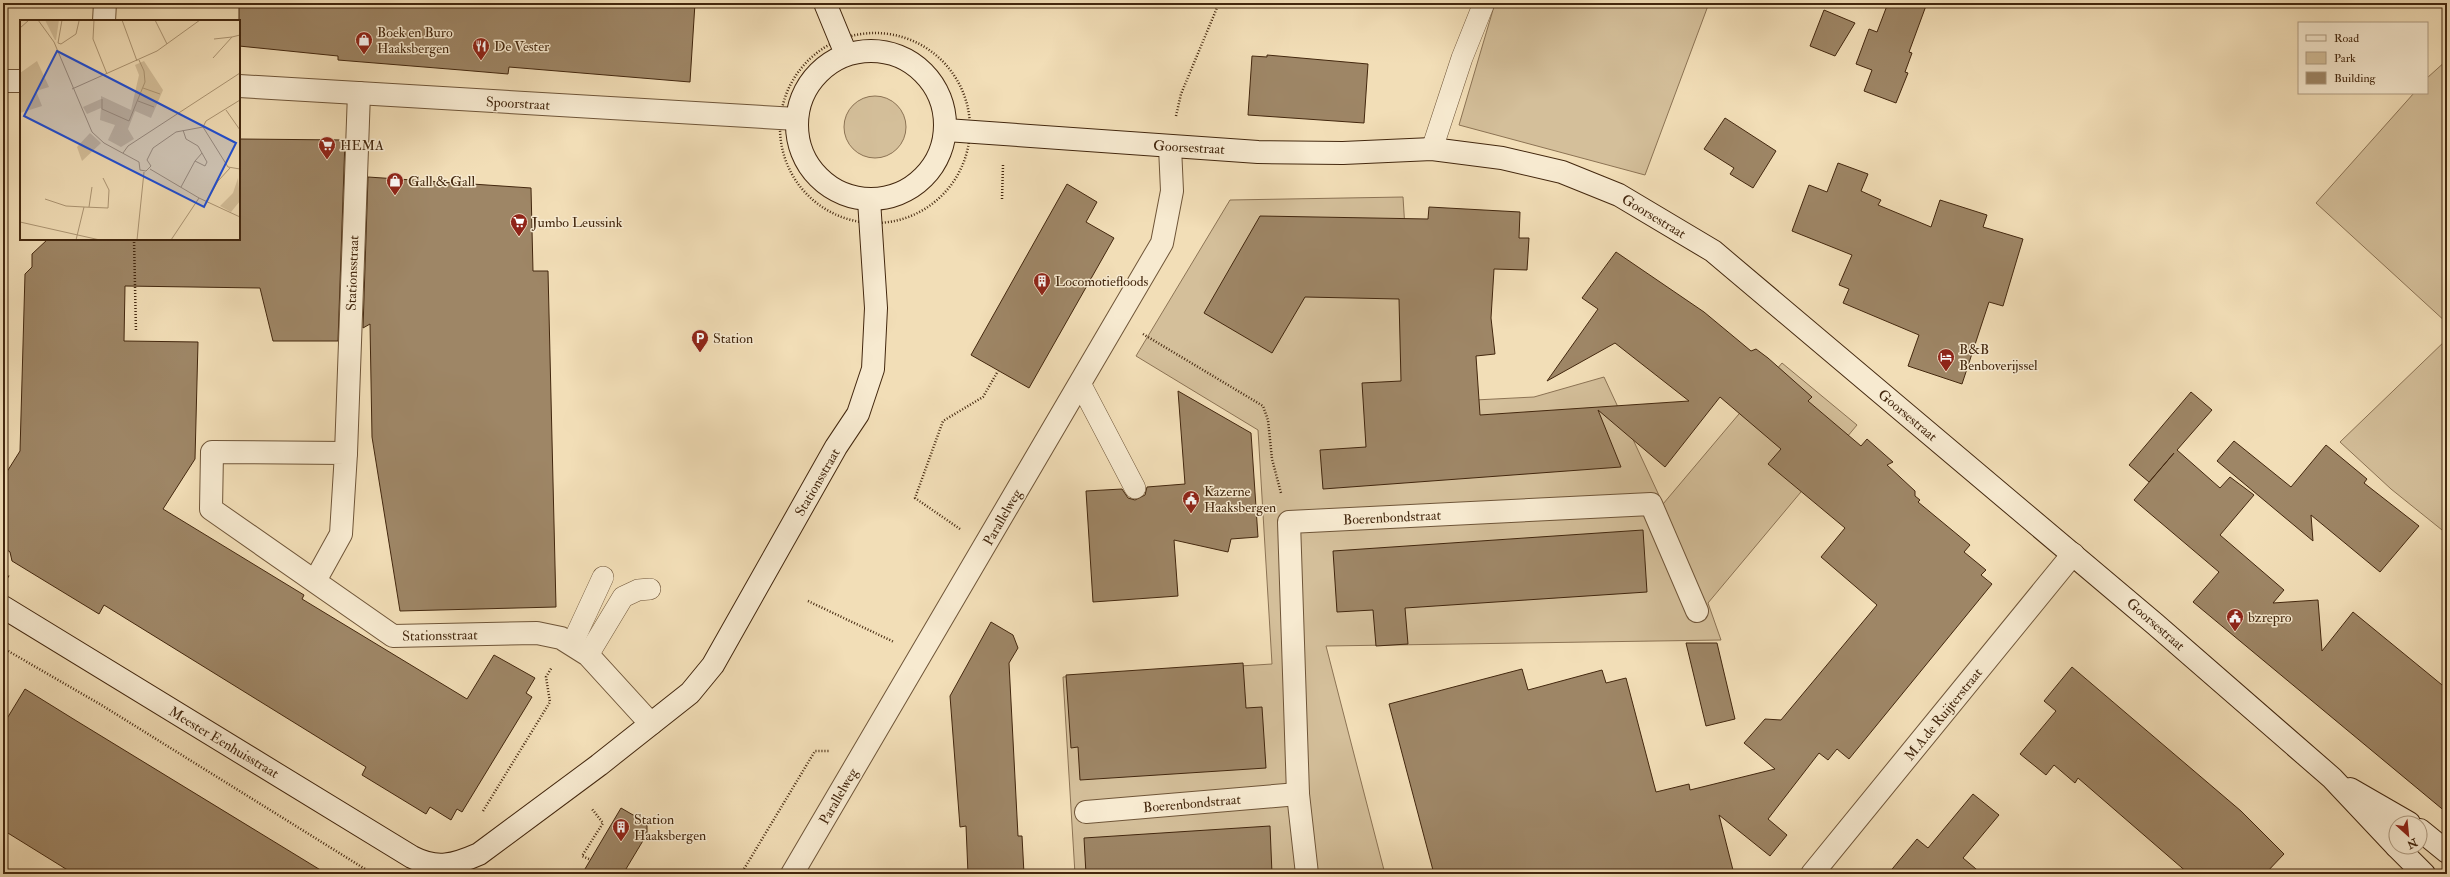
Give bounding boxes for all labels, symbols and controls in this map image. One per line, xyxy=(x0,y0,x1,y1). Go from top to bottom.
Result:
inset map xyxy=(20,20,240,240)
legend xyxy=(2298,22,2428,94)
place label: Boek en Buro Haaksbergen xyxy=(377,24,453,57)
shop icon: Boek en Buro Haaksbergen xyxy=(354,30,374,55)
text: Road xyxy=(2334,31,2359,46)
restaurant icon: De Vester xyxy=(471,36,491,61)
place label: De Vester xyxy=(494,38,550,55)
text: Park xyxy=(2334,51,2356,66)
text: Building xyxy=(2334,71,2377,86)
street label: Spoorstraat xyxy=(485,93,551,115)
supermarket icon: HEMA xyxy=(317,135,337,160)
place label: HEMA xyxy=(340,137,384,154)
street label: Goorsestraat xyxy=(1153,137,1226,158)
shop icon: Gall & Gall xyxy=(385,171,405,196)
place label: Gall & Gall xyxy=(408,173,475,190)
street label: Goorsestraat xyxy=(1619,191,1689,242)
supermarket icon: Jumbo Leussink xyxy=(509,212,529,237)
place label: Jumbo Leussink xyxy=(531,214,623,231)
street label: Stationsstraat xyxy=(343,234,362,311)
building icon: Locomotiefloods xyxy=(1032,271,1052,296)
place label: Locomotiefloods xyxy=(1055,273,1149,290)
parking icon: Station xyxy=(690,328,710,353)
place label: Station xyxy=(713,330,753,347)
place label: B&B Benboverijssel xyxy=(1959,341,2038,374)
hotel icon: B&B Benboverijssel xyxy=(1936,347,1956,372)
street label: Goorsestraat xyxy=(1875,386,1941,445)
street label: Stationsstraat xyxy=(791,445,844,519)
place label: Kazerne Haaksbergen xyxy=(1204,483,1276,516)
street label: Parallelweg xyxy=(979,485,1026,548)
public building icon: Kazerne Haaksbergen xyxy=(1181,489,1201,514)
street label: Boerenbondstraat xyxy=(1343,506,1442,529)
street label: Goorsestraat xyxy=(2123,594,2189,655)
public building icon: bzrepro xyxy=(2225,607,2245,632)
place label: bzrepro xyxy=(2248,609,2292,627)
street label: Stationsstraat xyxy=(402,626,478,645)
street label: M.A.de Ruijterstraat xyxy=(1901,664,1986,764)
street label: Meester Eenhuisstraat xyxy=(166,703,282,782)
street label: Parallelweg xyxy=(815,764,862,827)
street label: Boerenbondstraat xyxy=(1142,791,1242,816)
place label: Station Haaksbergen xyxy=(634,811,706,844)
north arrow xyxy=(2388,815,2428,855)
building icon: Station Haaksbergen xyxy=(611,817,631,842)
text: N xyxy=(2404,835,2421,852)

